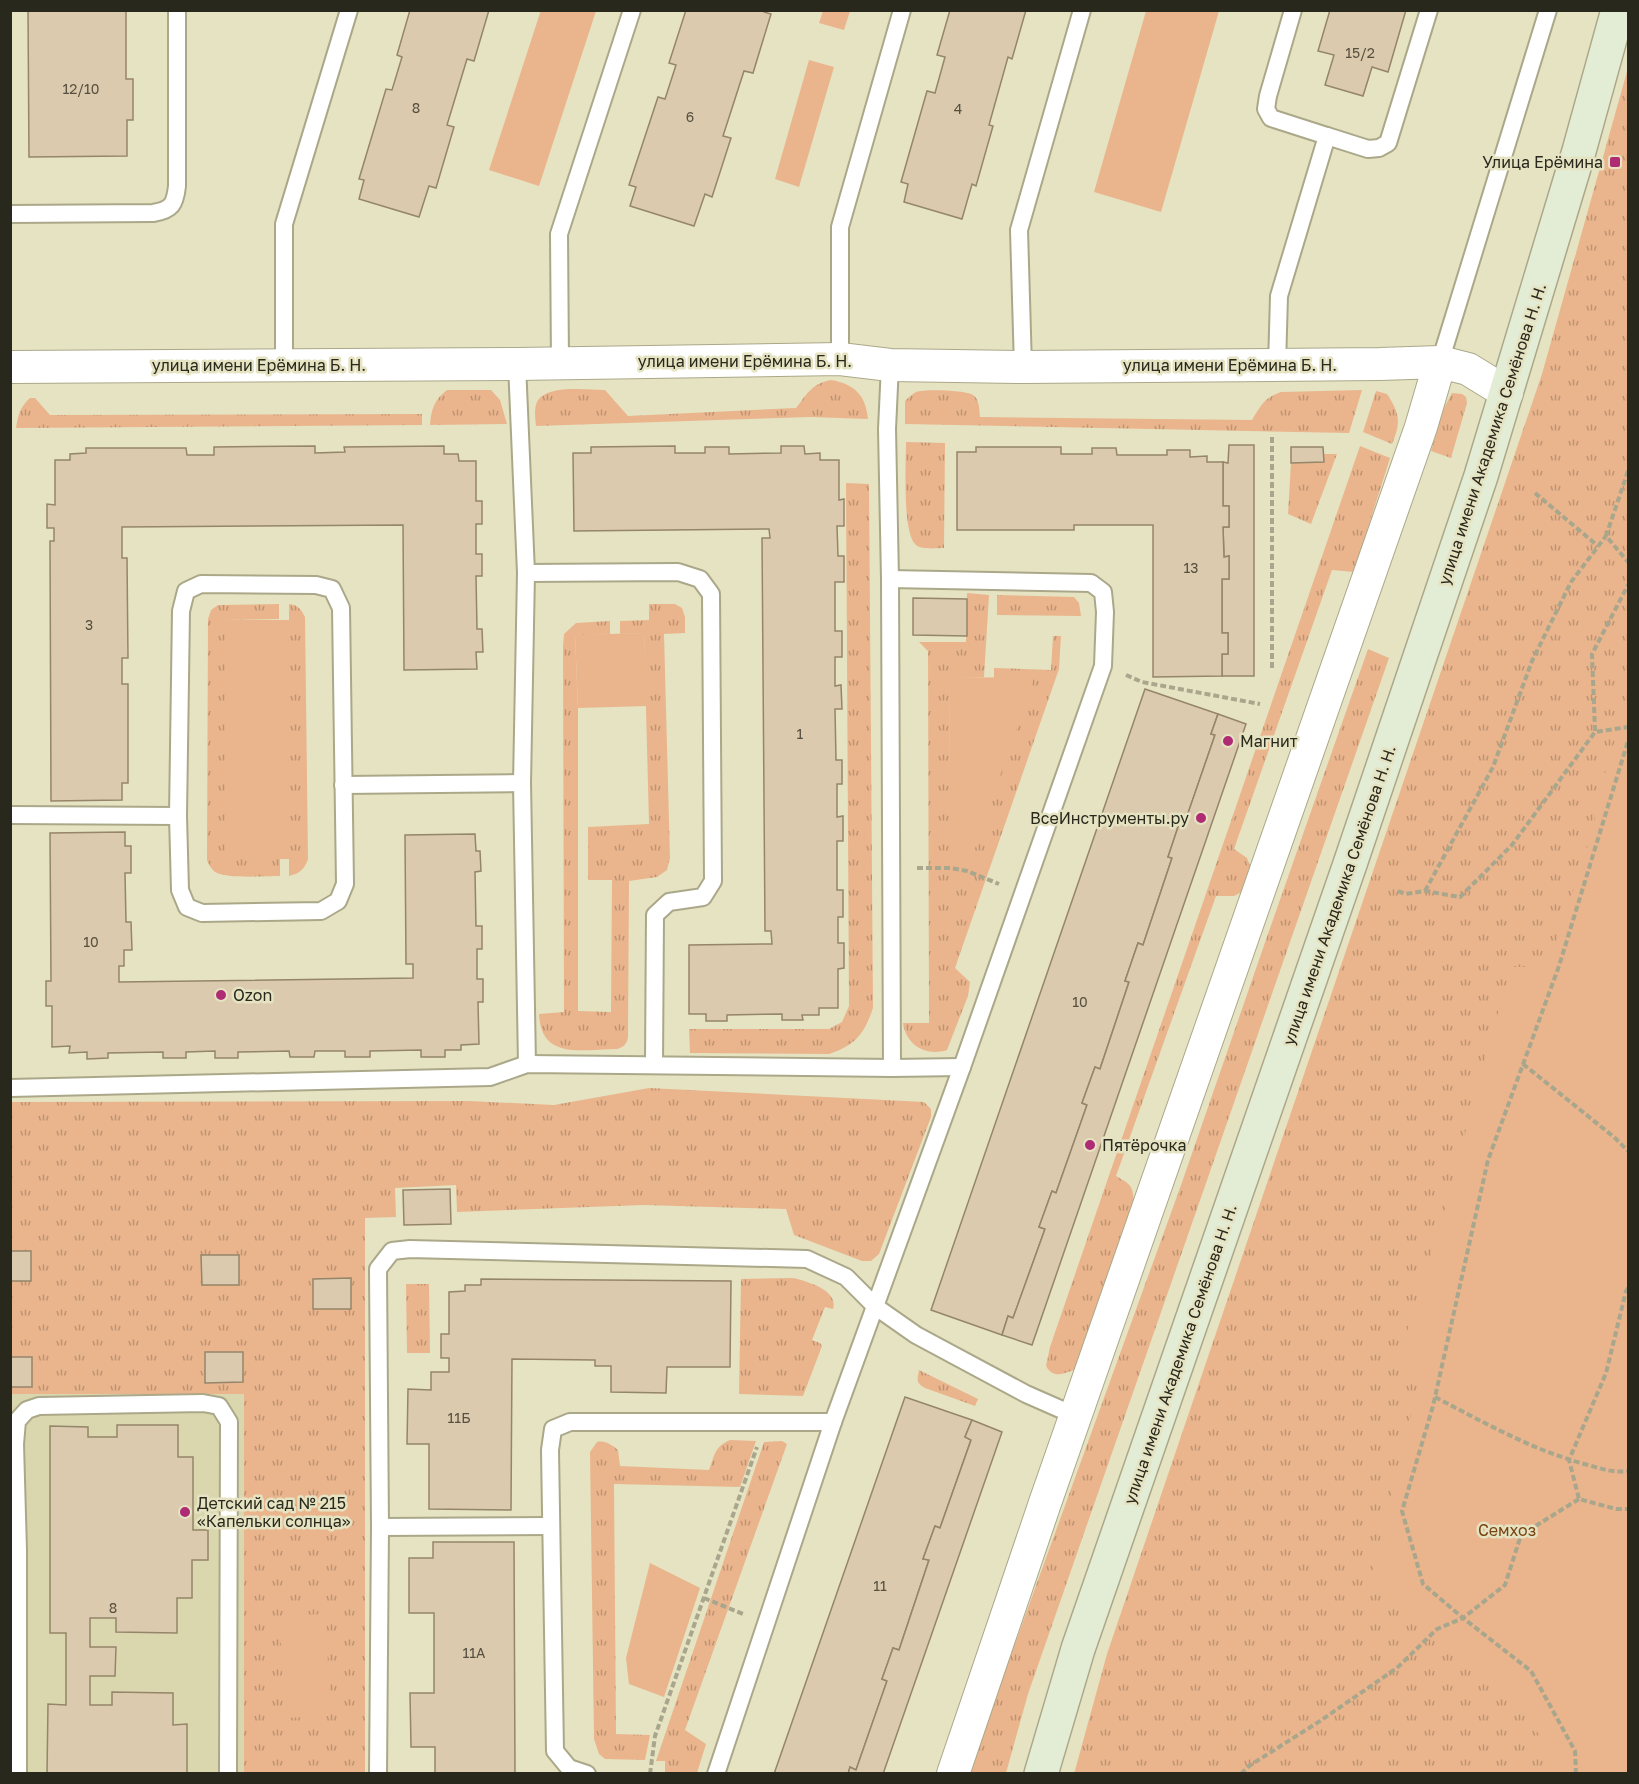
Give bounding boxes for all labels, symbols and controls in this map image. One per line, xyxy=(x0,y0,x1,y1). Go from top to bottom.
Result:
house number: 15/2 xyxy=(1345,44,1375,61)
house number: 12/10 xyxy=(62,80,100,97)
house number: 8 xyxy=(412,99,420,116)
house number: 4 xyxy=(954,100,962,117)
house number: 6 xyxy=(686,108,694,125)
place label: Улица Ерёмина xyxy=(1482,152,1603,172)
marker: Улица Ерёмина xyxy=(1608,155,1622,169)
street label: улица имени Академика Семёнова Н. Н. xyxy=(1434,280,1550,588)
street label: улица имени Ерёмина Б. Н. xyxy=(638,351,852,371)
street label: улица имени Ерёмина Б. Н. xyxy=(152,355,366,375)
street label: улица имени Ерёмина Б. Н. xyxy=(1123,355,1337,375)
house number: 13 xyxy=(1184,559,1198,576)
house number: 3 xyxy=(85,616,93,633)
house number: 1 xyxy=(797,725,804,742)
place label: Магнит xyxy=(1240,731,1298,751)
marker: Магнит xyxy=(1221,734,1235,748)
street label: улица имени Академика Семёнова Н. Н. xyxy=(1278,742,1400,1048)
place label: ВсеИнструменты.ру xyxy=(1030,808,1189,828)
marker: ВсеИнструменты.ру xyxy=(1194,811,1208,825)
house number: 10 xyxy=(83,933,99,950)
place label: Ozon xyxy=(233,985,272,1005)
marker: Ozon xyxy=(214,988,228,1002)
house number: 10 xyxy=(1072,993,1088,1010)
place label: Пятёрочка xyxy=(1102,1135,1186,1155)
marker: Пятёрочка xyxy=(1083,1138,1097,1152)
street label: улица имени Академика Семёнова Н. Н. xyxy=(1119,1201,1241,1507)
house number: 11Б xyxy=(448,1409,470,1426)
place label: Детский сад № 215 «Капельки солнца» xyxy=(197,1493,351,1531)
marker: Детский сад № 215 «Капельки солнца» xyxy=(178,1505,192,1519)
park label: Семхоз xyxy=(1478,1520,1536,1540)
house number: 11 xyxy=(873,1577,887,1594)
house number: 8 xyxy=(109,1599,117,1616)
house number: 11А xyxy=(463,1644,486,1661)

